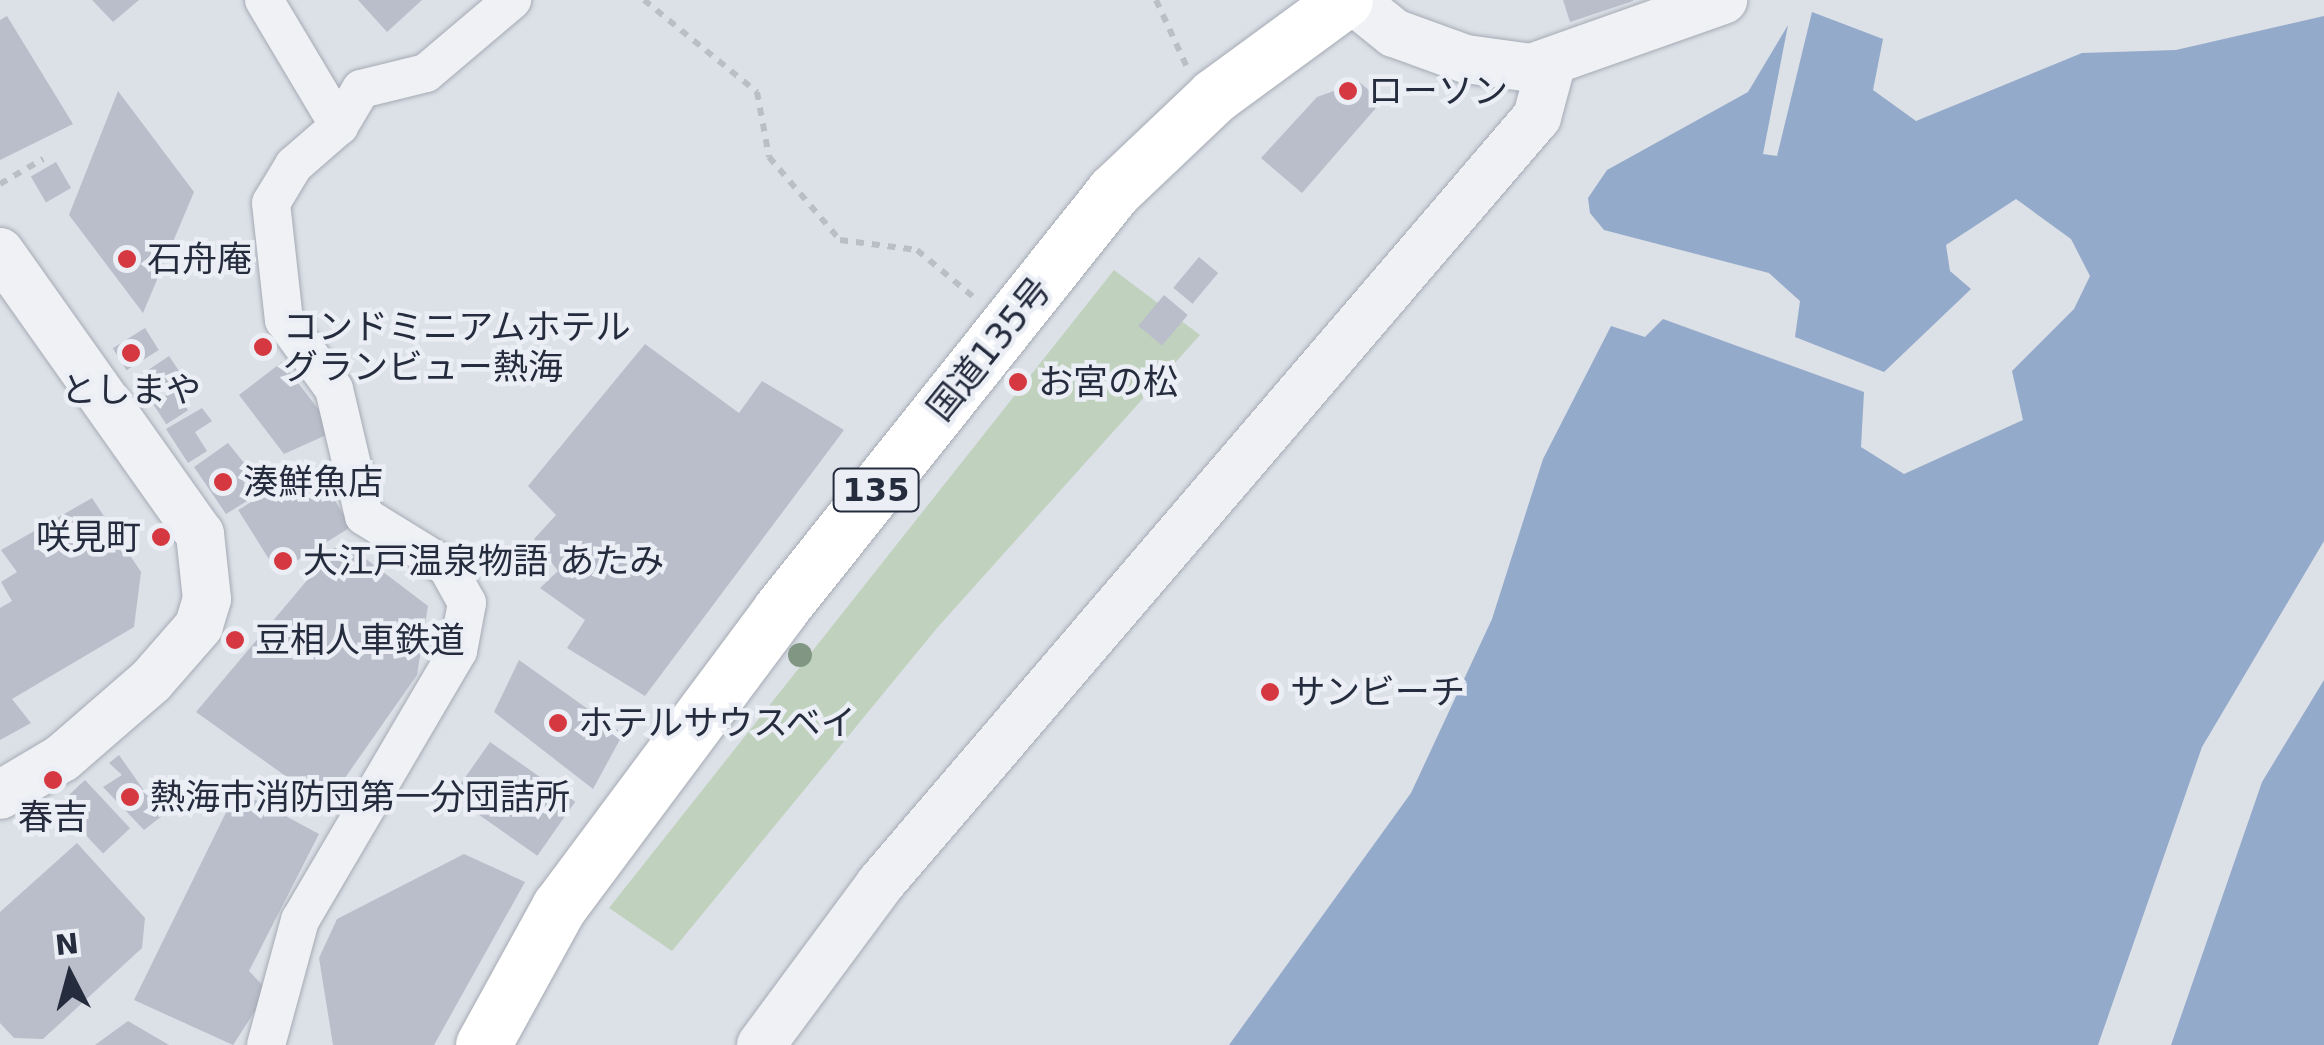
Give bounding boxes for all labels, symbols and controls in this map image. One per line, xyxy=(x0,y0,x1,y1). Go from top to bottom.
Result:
place label: ローソン xyxy=(1368,70,1508,112)
marker: ローソン xyxy=(1337,80,1359,102)
place label: 石舟庵 xyxy=(147,238,252,280)
marker: 石舟庵 xyxy=(116,248,138,270)
street label: 国道135号 xyxy=(919,269,1059,429)
place label: コンドミニアムホテル グランビュー熱海 xyxy=(283,306,633,388)
marker: コンドミニアムホテル グランビュー熱海 xyxy=(252,336,274,358)
marker: としまや xyxy=(120,342,142,364)
place label: お宮の松 xyxy=(1038,361,1178,403)
place label: としまや xyxy=(61,369,201,411)
marker: お宮の松 xyxy=(1007,371,1029,393)
place label: 湊鮮魚店 xyxy=(243,461,383,503)
road number: 135 xyxy=(831,463,921,517)
marker: 湊鮮魚店 xyxy=(212,471,234,493)
place label: 咲見町 xyxy=(36,516,141,558)
marker: 咲見町 xyxy=(150,526,172,548)
place label: 大江戸温泉物語 あたみ xyxy=(303,540,664,582)
marker: 大江戸温泉物語 あたみ xyxy=(272,550,294,572)
place label: 豆相人車鉄道 xyxy=(255,619,465,661)
marker: 豆相人車鉄道 xyxy=(224,629,246,651)
place label: サンビーチ xyxy=(1290,671,1465,713)
marker: サンビーチ xyxy=(1259,681,1281,703)
place label: ホテルサウスベイ xyxy=(578,702,858,744)
marker: ホテルサウスベイ xyxy=(547,712,569,734)
marker: 春吉 xyxy=(42,769,64,791)
place label: 熱海市消防団第一分団詰所 xyxy=(150,776,570,818)
marker: 熱海市消防団第一分団詰所 xyxy=(119,786,141,808)
place label: 春吉 xyxy=(18,796,88,838)
north arrow xyxy=(20,925,120,1025)
text: N xyxy=(53,927,80,962)

